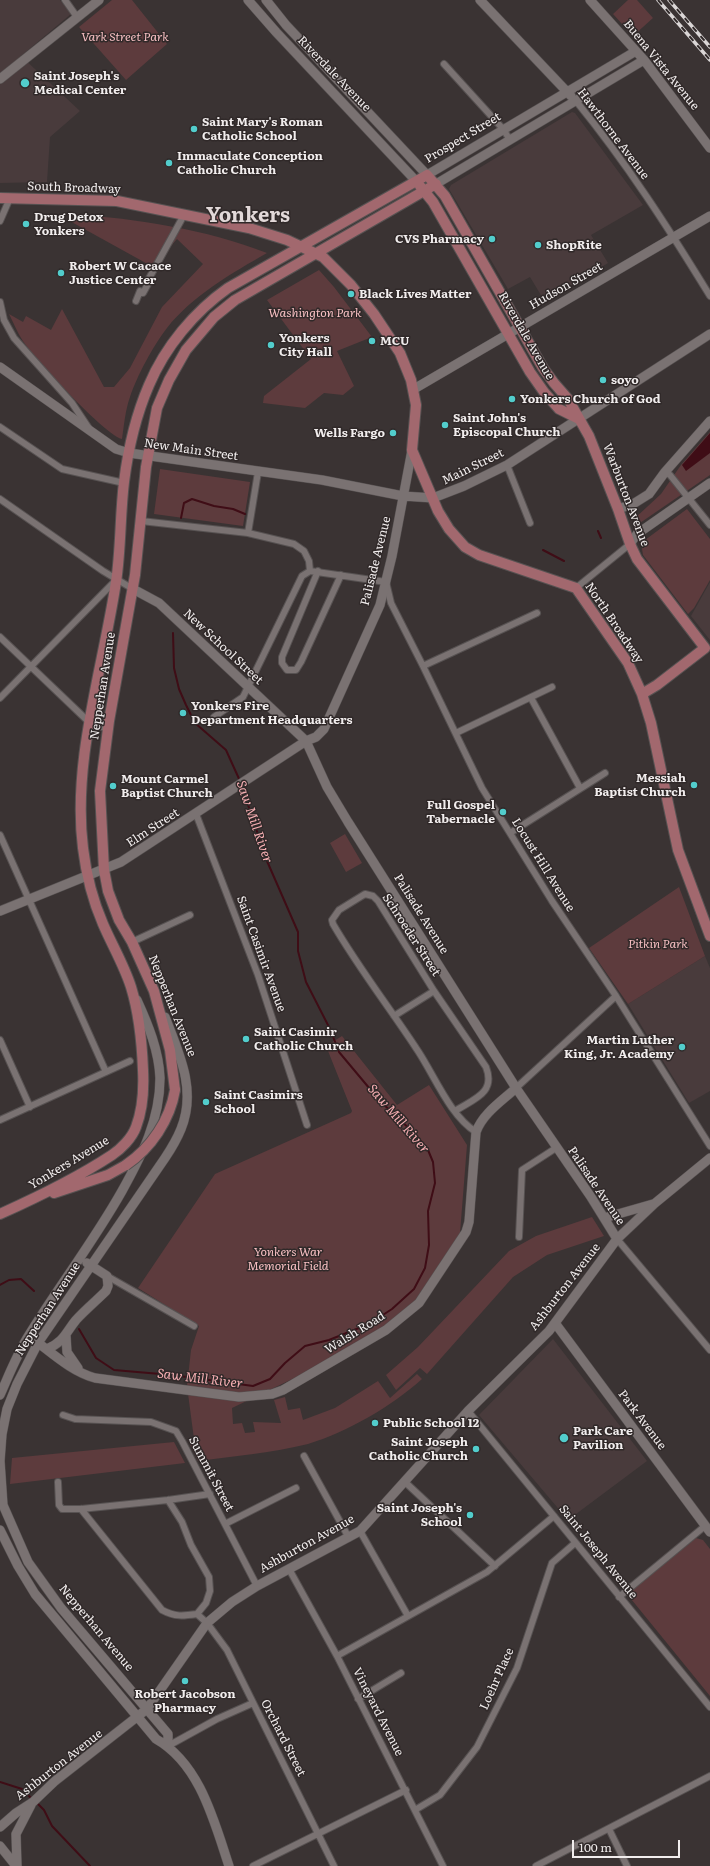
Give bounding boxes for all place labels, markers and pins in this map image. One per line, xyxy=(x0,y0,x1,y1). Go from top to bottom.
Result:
place label: Saint Joseph's Medical Center xyxy=(34,69,126,97)
marker: Saint Joseph's Medical Center xyxy=(19,77,31,89)
place label: Saint Mary's Roman Catholic School xyxy=(202,115,323,143)
marker: Saint Mary's Roman Catholic School xyxy=(189,124,199,134)
place label: Immaculate Conception Catholic Church xyxy=(177,149,323,177)
marker: Immaculate Conception Catholic Church xyxy=(164,158,174,168)
place label: Drug Detox Yonkers xyxy=(34,210,103,238)
marker: Drug Detox Yonkers xyxy=(21,219,31,229)
place label: CVS Pharmacy xyxy=(395,232,484,246)
marker: CVS Pharmacy xyxy=(487,234,497,244)
place label: ShopRite xyxy=(546,238,602,252)
marker: ShopRite xyxy=(533,240,543,250)
place label: Robert W Cacace Justice Center xyxy=(69,259,171,287)
marker: Robert W Cacace Justice Center xyxy=(56,268,66,278)
place label: Black Lives Matter xyxy=(359,287,471,301)
marker: Black Lives Matter xyxy=(346,289,356,299)
place label: Yonkers City Hall xyxy=(279,331,332,359)
place label: MCU xyxy=(380,334,410,348)
marker: MCU xyxy=(367,336,377,346)
marker: Yonkers City Hall xyxy=(266,340,276,350)
place label: soyo xyxy=(611,373,639,387)
marker: soyo xyxy=(598,375,608,385)
place label: Yonkers Church of God xyxy=(520,392,661,406)
marker: Yonkers Church of God xyxy=(507,394,517,404)
place label: Saint John's Episcopal Church xyxy=(453,411,560,439)
marker: Saint John's Episcopal Church xyxy=(440,420,450,430)
place label: Wells Fargo xyxy=(314,426,385,440)
marker: Wells Fargo xyxy=(388,428,398,438)
place label: Yonkers Fire Department Headquarters xyxy=(191,699,352,727)
marker: Yonkers Fire Department Headquarters xyxy=(178,708,188,718)
place label: Messiah Baptist Church xyxy=(594,771,686,799)
place label: Mount Carmel Baptist Church xyxy=(121,772,213,800)
marker: Messiah Baptist Church xyxy=(689,780,699,790)
marker: Mount Carmel Baptist Church xyxy=(108,781,118,791)
place label: Full Gospel Tabernacle xyxy=(426,798,495,826)
marker: Full Gospel Tabernacle xyxy=(498,807,508,817)
place label: Saint Casimir Catholic Church xyxy=(254,1025,353,1053)
place label: Martin Luther King, Jr. Academy xyxy=(564,1033,674,1061)
marker: Saint Casimir Catholic Church xyxy=(241,1034,251,1044)
marker: Martin Luther King, Jr. Academy xyxy=(677,1042,687,1052)
place label: Saint Casimirs School xyxy=(214,1088,303,1116)
marker: Saint Casimirs School xyxy=(201,1097,211,1107)
place label: Public School 12 xyxy=(383,1416,479,1430)
marker: Public School 12 xyxy=(370,1418,380,1428)
place label: Park Care Pavilion xyxy=(573,1424,633,1452)
marker: Park Care Pavilion xyxy=(558,1432,570,1444)
place label: Saint Joseph Catholic Church xyxy=(369,1435,468,1463)
marker: Saint Joseph Catholic Church xyxy=(471,1444,481,1454)
place label: Saint Joseph's School xyxy=(377,1501,462,1529)
marker: Saint Joseph's School xyxy=(465,1510,475,1520)
marker: Robert Jacobson Pharmacy xyxy=(180,1676,190,1686)
place label: Robert Jacobson Pharmacy xyxy=(134,1687,236,1715)

